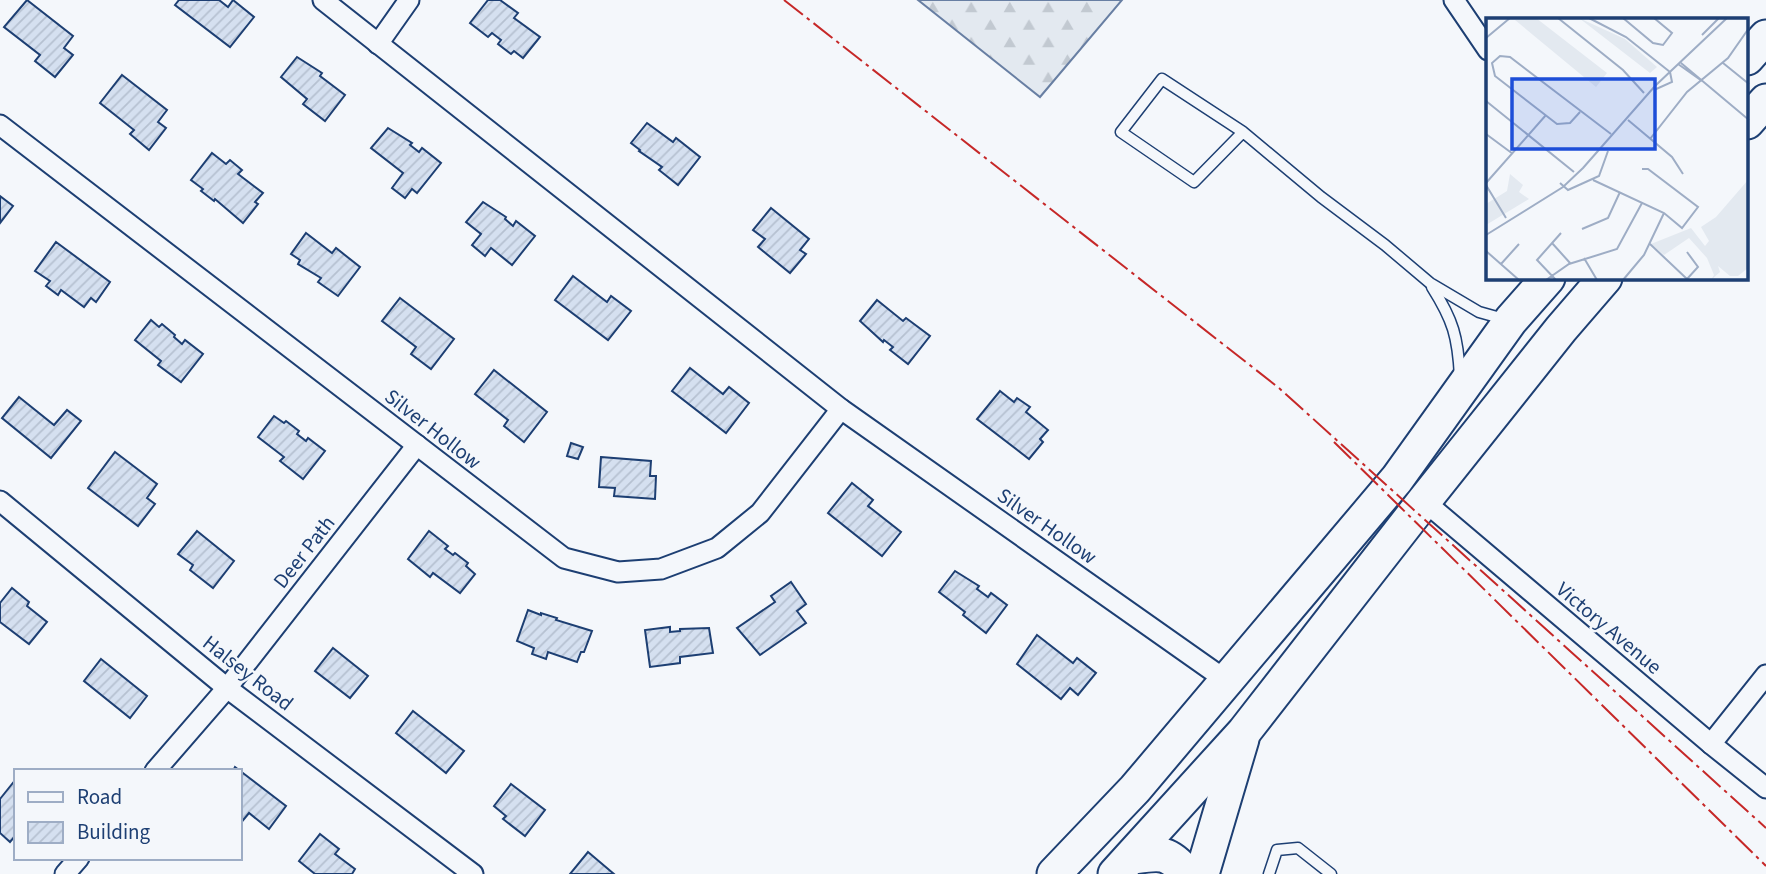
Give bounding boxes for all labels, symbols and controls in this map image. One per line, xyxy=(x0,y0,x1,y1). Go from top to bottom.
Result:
inset map xyxy=(1486,18,1748,280)
street label: Silver Hollow xyxy=(378,382,488,476)
street label: Silver Hollow xyxy=(991,481,1103,571)
street label: Deer Path xyxy=(266,509,342,595)
street label: Victory Avenue xyxy=(1550,575,1668,681)
street label: Halsey Road xyxy=(196,628,300,718)
legend xyxy=(14,769,242,860)
text: Road xyxy=(77,782,122,812)
text: Building xyxy=(77,817,151,847)

